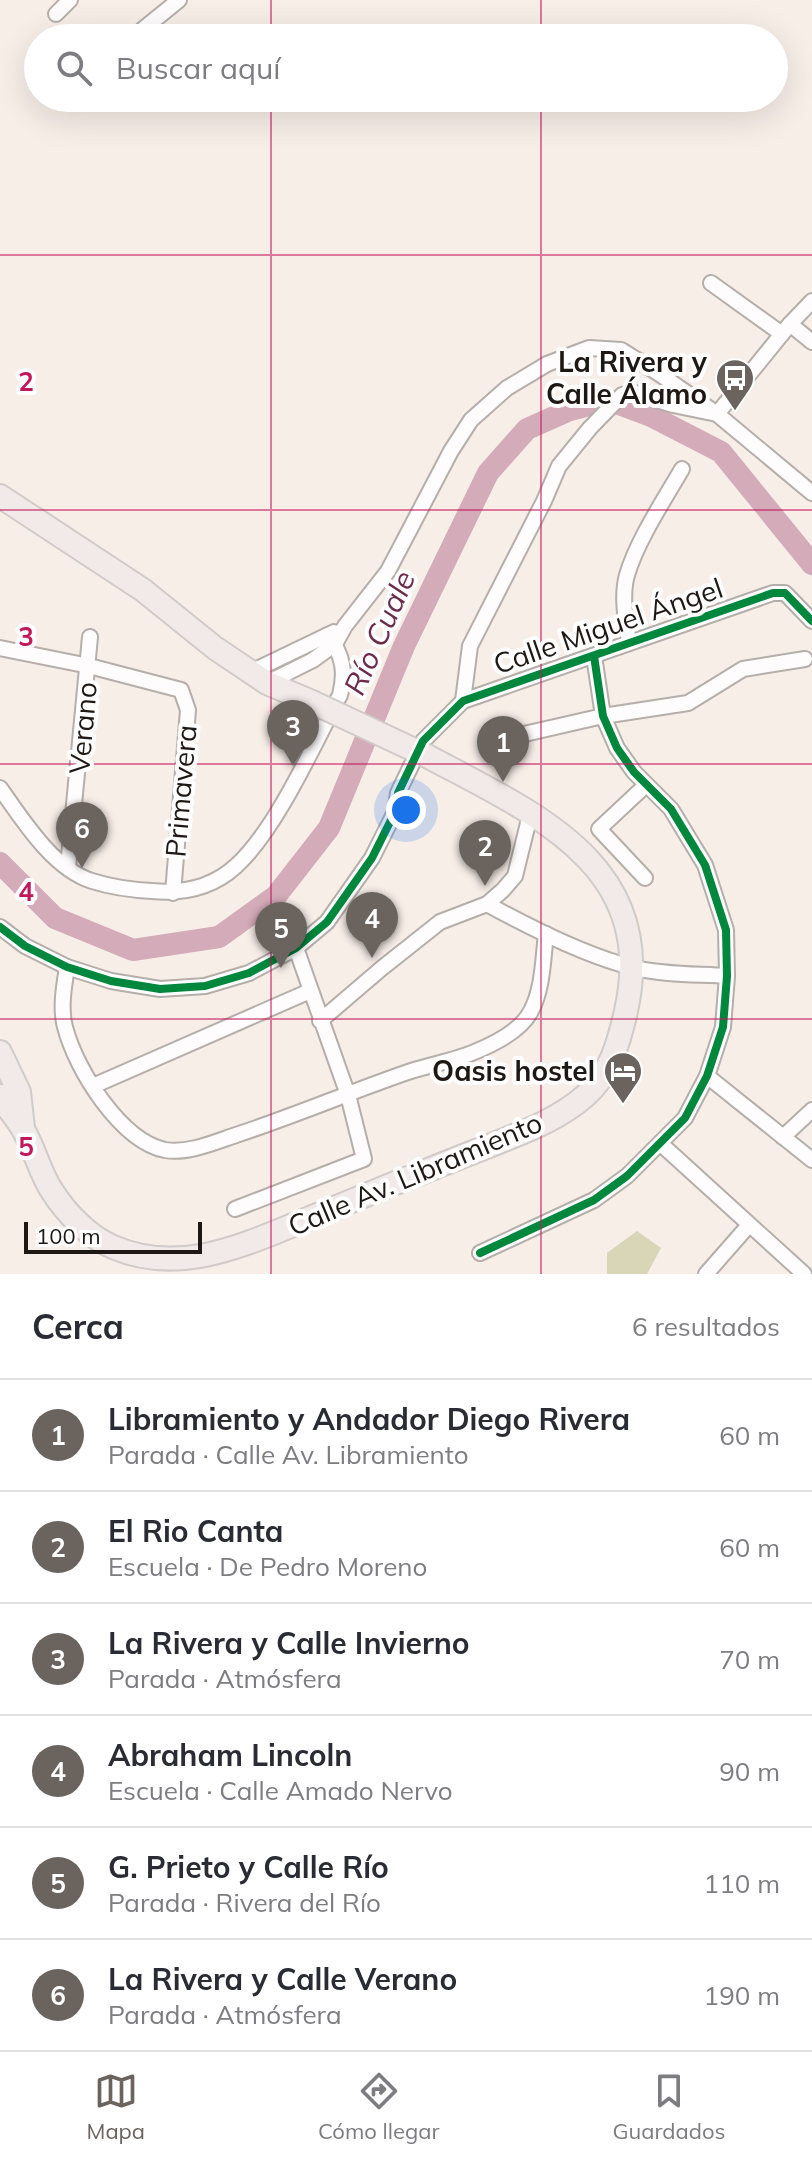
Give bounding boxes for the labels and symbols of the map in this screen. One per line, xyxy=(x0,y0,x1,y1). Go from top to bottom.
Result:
place label: La Rivera y Calle Álamo xyxy=(546,344,708,411)
bus stop icon: La Rivera y Calle Álamo xyxy=(714,357,756,412)
text: 2 xyxy=(18,365,34,398)
water label: Río Cuale xyxy=(335,565,423,701)
street label: Calle Miguel Ángel xyxy=(489,570,727,681)
text: 3 xyxy=(18,620,34,653)
street label: Verano xyxy=(61,680,104,775)
pin: 3 xyxy=(267,700,319,766)
pin: 1 xyxy=(477,716,529,782)
street label: Primavera xyxy=(157,723,204,859)
your location xyxy=(386,790,426,830)
pin: 6 xyxy=(56,802,108,868)
pin: 2 xyxy=(459,820,511,886)
text: 4 xyxy=(18,875,34,908)
pin: 4 xyxy=(346,892,398,958)
pin: 5 xyxy=(255,902,307,968)
hotel icon: Oasis hostel xyxy=(602,1050,644,1105)
place label: Oasis hostel xyxy=(432,1053,595,1088)
street label: Calle Av. Libramiento xyxy=(283,1104,547,1243)
text: 5 xyxy=(18,1130,34,1163)
scale bar xyxy=(24,1218,202,1254)

